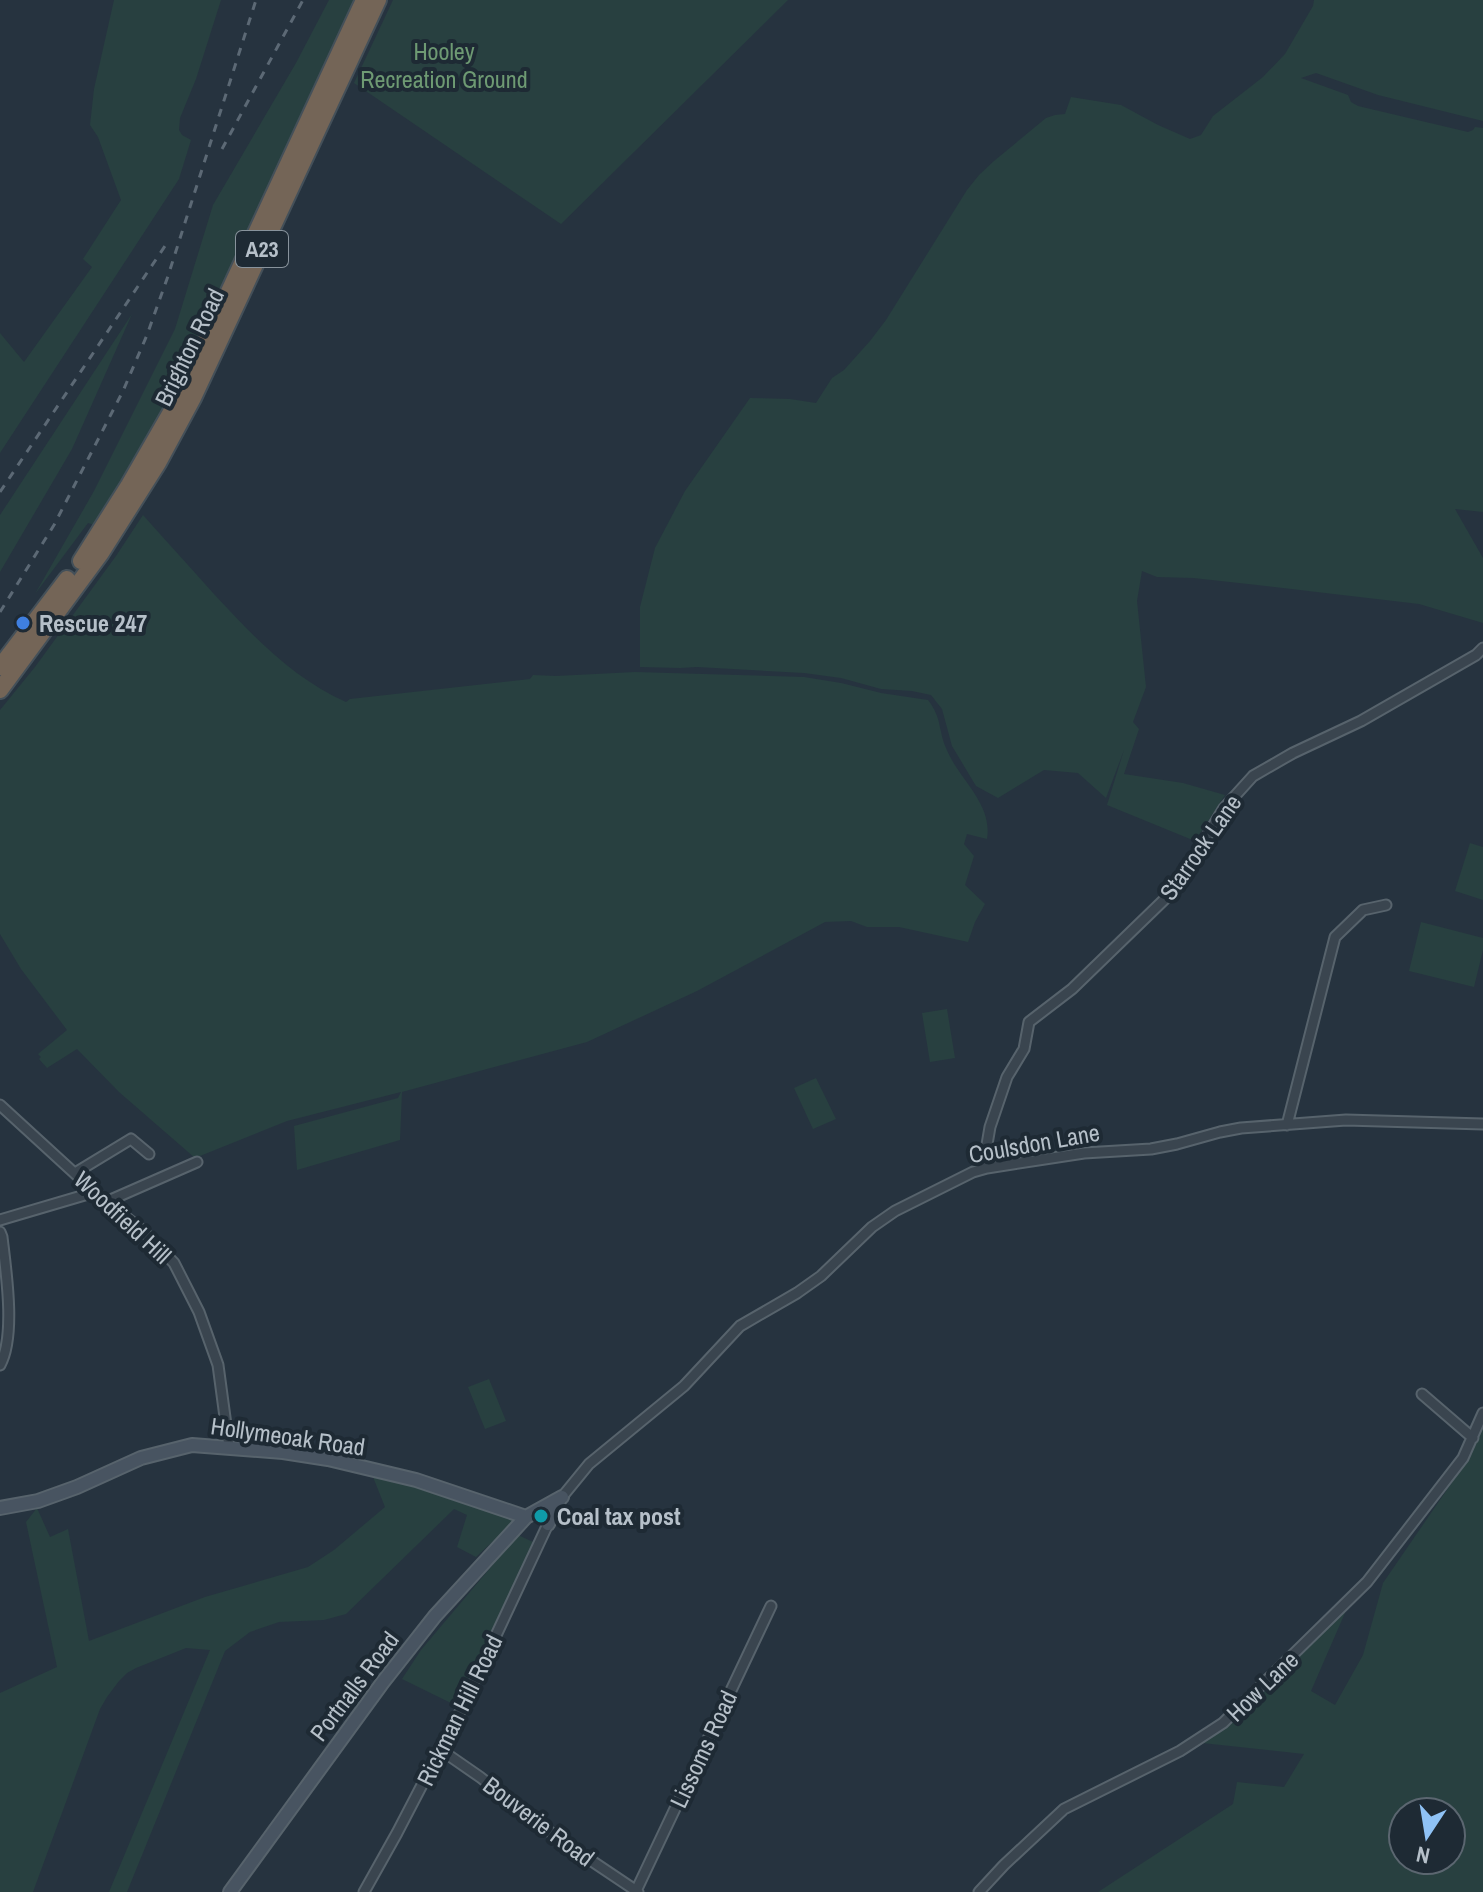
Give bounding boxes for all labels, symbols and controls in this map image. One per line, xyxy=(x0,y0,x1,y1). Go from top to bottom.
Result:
park label: Hooley Recreation Ground xyxy=(360,35,528,95)
road number: A23 xyxy=(236,231,288,267)
street label: Brighton Road xyxy=(147,283,231,411)
place label: Rescue 247 xyxy=(39,607,147,639)
marker: Rescue 247 xyxy=(14,614,32,632)
street label: Starrock Lane xyxy=(1152,788,1248,906)
street label: Coulsdon Lane xyxy=(966,1116,1102,1170)
street label: Woodfield Hill xyxy=(67,1164,179,1270)
street label: Hollymeoak Road xyxy=(209,1409,367,1463)
place label: Coal tax post xyxy=(557,1500,681,1532)
marker: Coal tax post xyxy=(532,1507,550,1525)
street label: Portnalls Road xyxy=(302,1625,406,1747)
street label: Rickman Hill Road xyxy=(409,1629,509,1791)
street label: How Lane xyxy=(1219,1644,1305,1728)
street label: Lissoms Road xyxy=(662,1685,744,1813)
street label: Bouverie Road xyxy=(477,1769,601,1873)
north arrow xyxy=(1387,1796,1467,1876)
text: N xyxy=(1413,1840,1432,1872)

